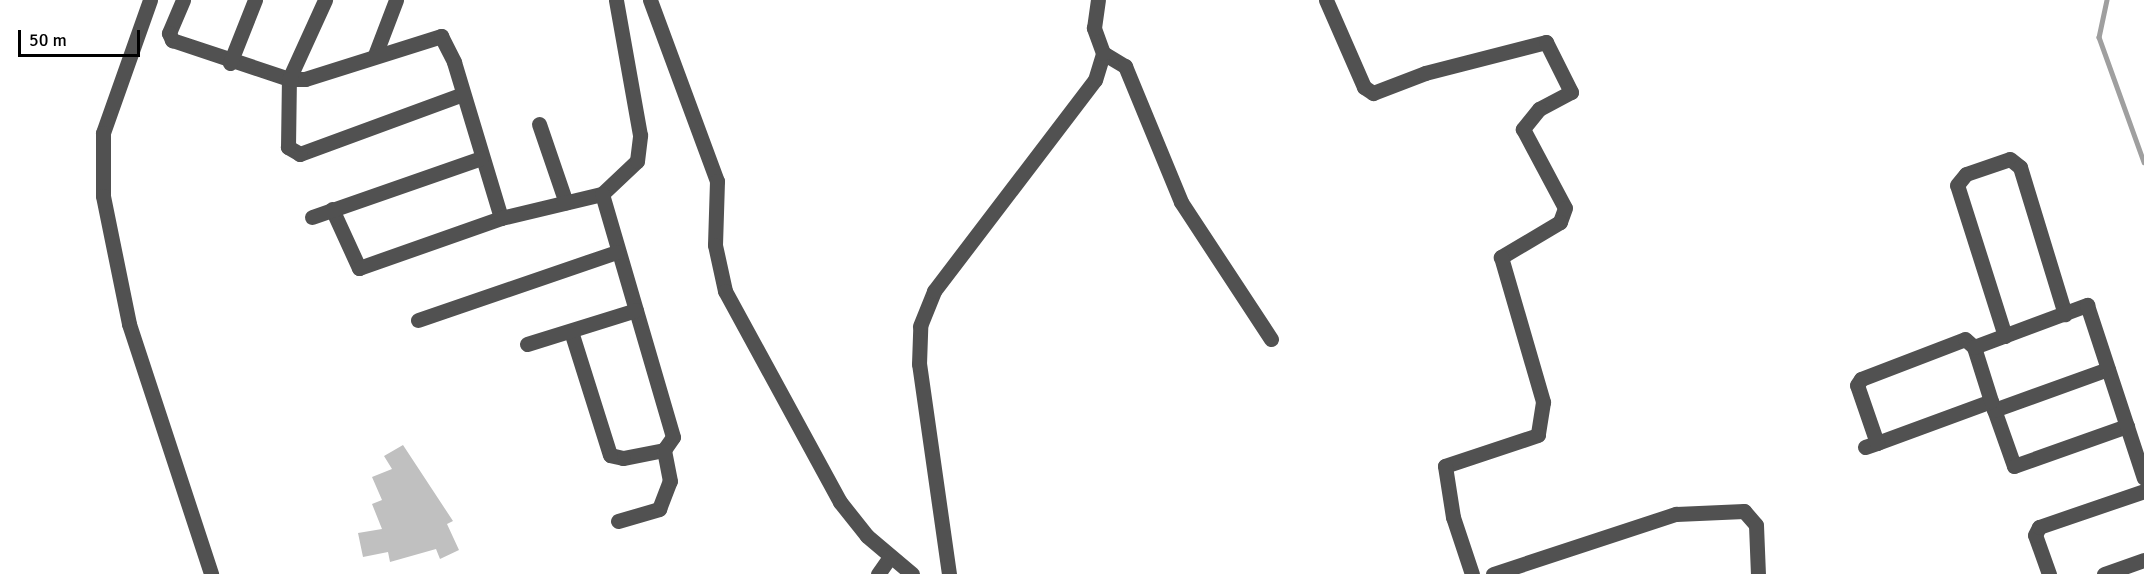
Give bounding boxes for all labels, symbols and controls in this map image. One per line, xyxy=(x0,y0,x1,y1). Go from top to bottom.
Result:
scale bar xyxy=(21,18,142,56)
text: 50 m xyxy=(29,29,67,51)

